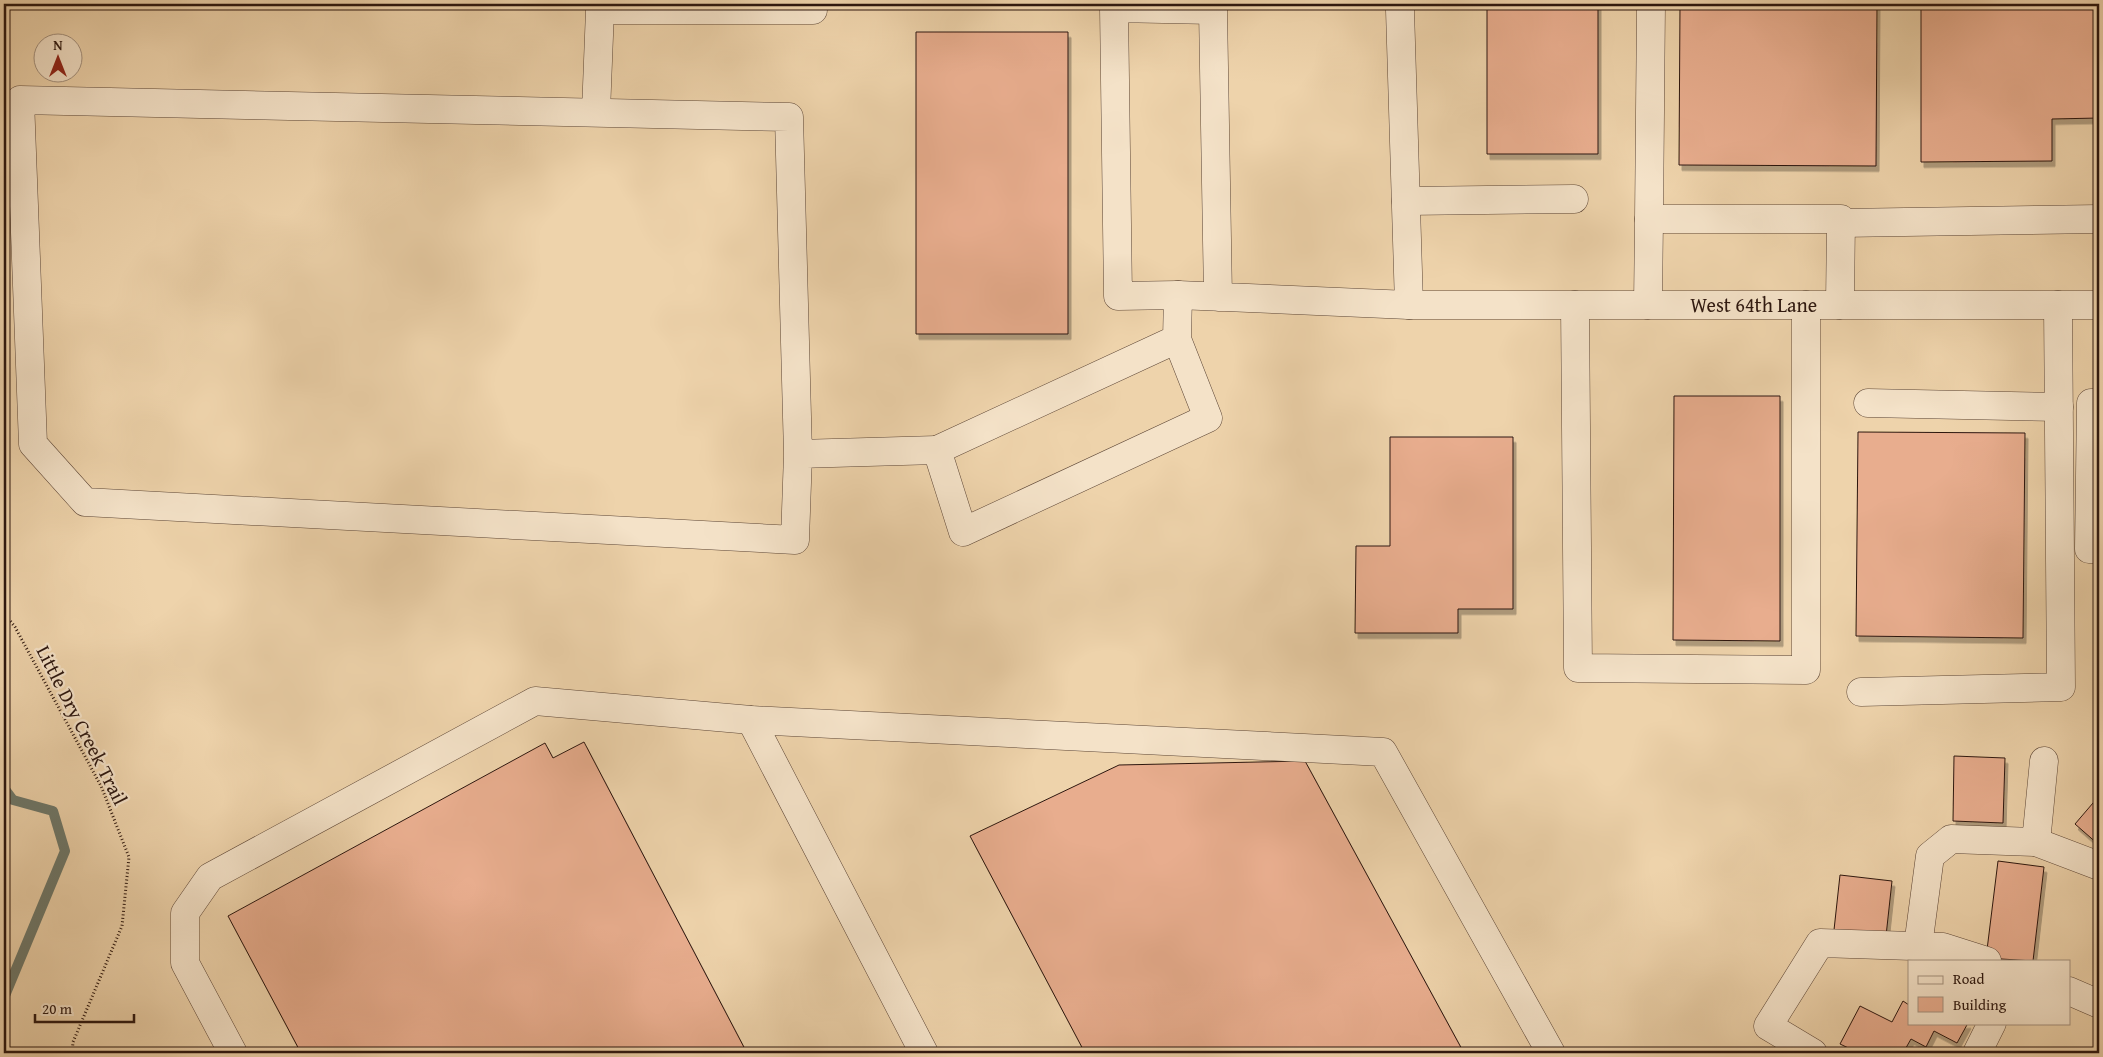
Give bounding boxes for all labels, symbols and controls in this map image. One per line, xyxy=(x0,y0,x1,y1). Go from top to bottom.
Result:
north arrow xyxy=(32,32,82,82)
text: N xyxy=(53,35,63,55)
street label: West 64th Lane xyxy=(1690,290,1817,319)
street label: Little Dry Creek Trail xyxy=(30,640,135,810)
legend xyxy=(1908,960,2070,1024)
text: Road xyxy=(1953,968,1984,989)
scale bar xyxy=(35,992,134,1024)
text: Building xyxy=(1953,994,2007,1015)
text: 20 m xyxy=(42,998,73,1019)

